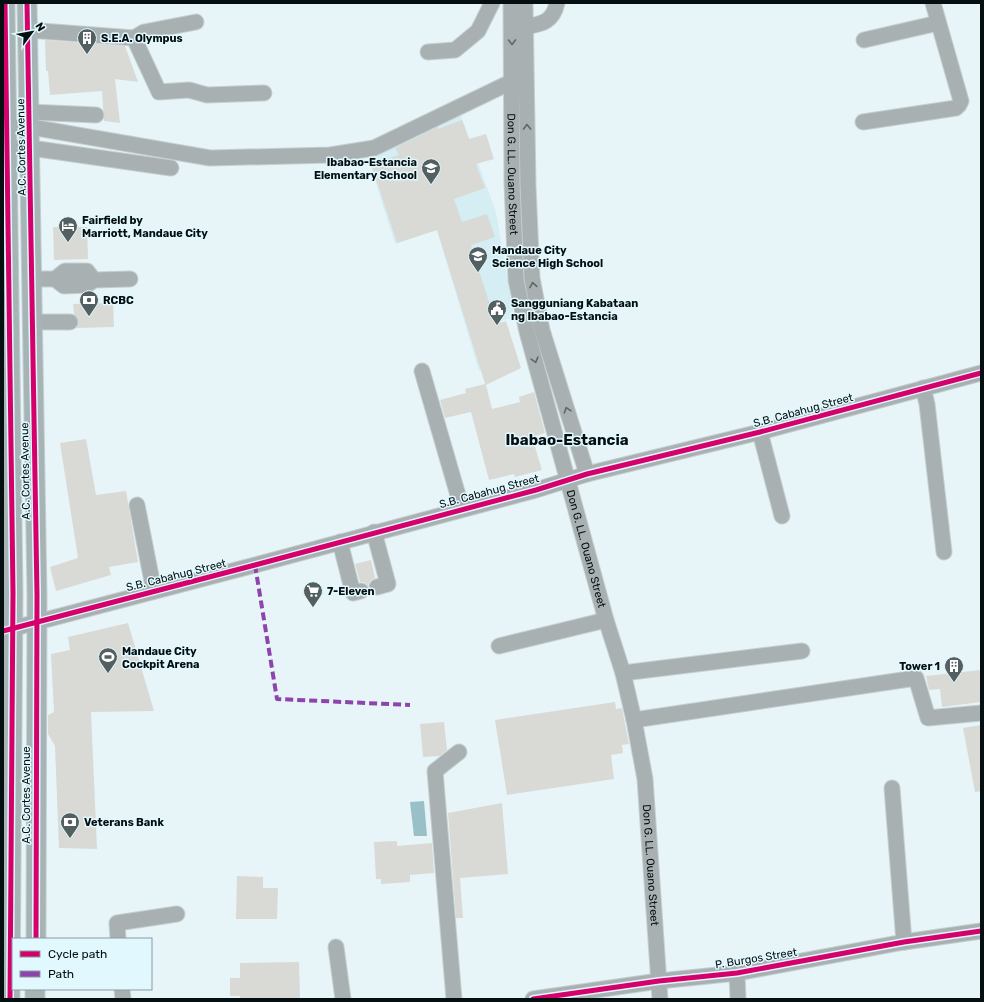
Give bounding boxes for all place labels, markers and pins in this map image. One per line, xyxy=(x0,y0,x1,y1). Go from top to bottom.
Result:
building icon: S.E.A. Olympus xyxy=(76,27,98,55)
place label: S.E.A. Olympus xyxy=(101,32,183,45)
place label: Ibabao-Estancia Elementary School xyxy=(314,156,417,182)
school or university icon: Ibabao-Estancia Elementary School xyxy=(420,157,442,185)
place label: Fairfield by Marriott, Mandaue City xyxy=(82,214,208,240)
hotel icon: Fairfield by Marriott, Mandaue City xyxy=(57,215,79,243)
place label: Mandaue City Science High School xyxy=(492,244,603,270)
school or university icon: Mandaue City Science High School xyxy=(467,245,489,273)
bank icon: RCBC xyxy=(78,289,100,317)
place label: RCBC xyxy=(103,294,134,307)
place label: Sangguniang Kabataan ng Ibabao-Estancia xyxy=(511,297,638,323)
public building icon: Sangguniang Kabataan ng Ibabao-Estancia xyxy=(486,298,508,326)
supermarket icon: 7-Eleven xyxy=(302,580,324,608)
place label: 7-Eleven xyxy=(327,585,375,598)
place label: Mandaue City Cockpit Arena xyxy=(122,645,200,671)
sports icon: Mandaue City Cockpit Arena xyxy=(97,646,119,674)
building icon: Tower 1 xyxy=(943,655,965,683)
place label: Tower 1 xyxy=(899,660,940,673)
bank icon: Veterans Bank xyxy=(59,811,81,839)
place label: Veterans Bank xyxy=(84,816,164,829)

